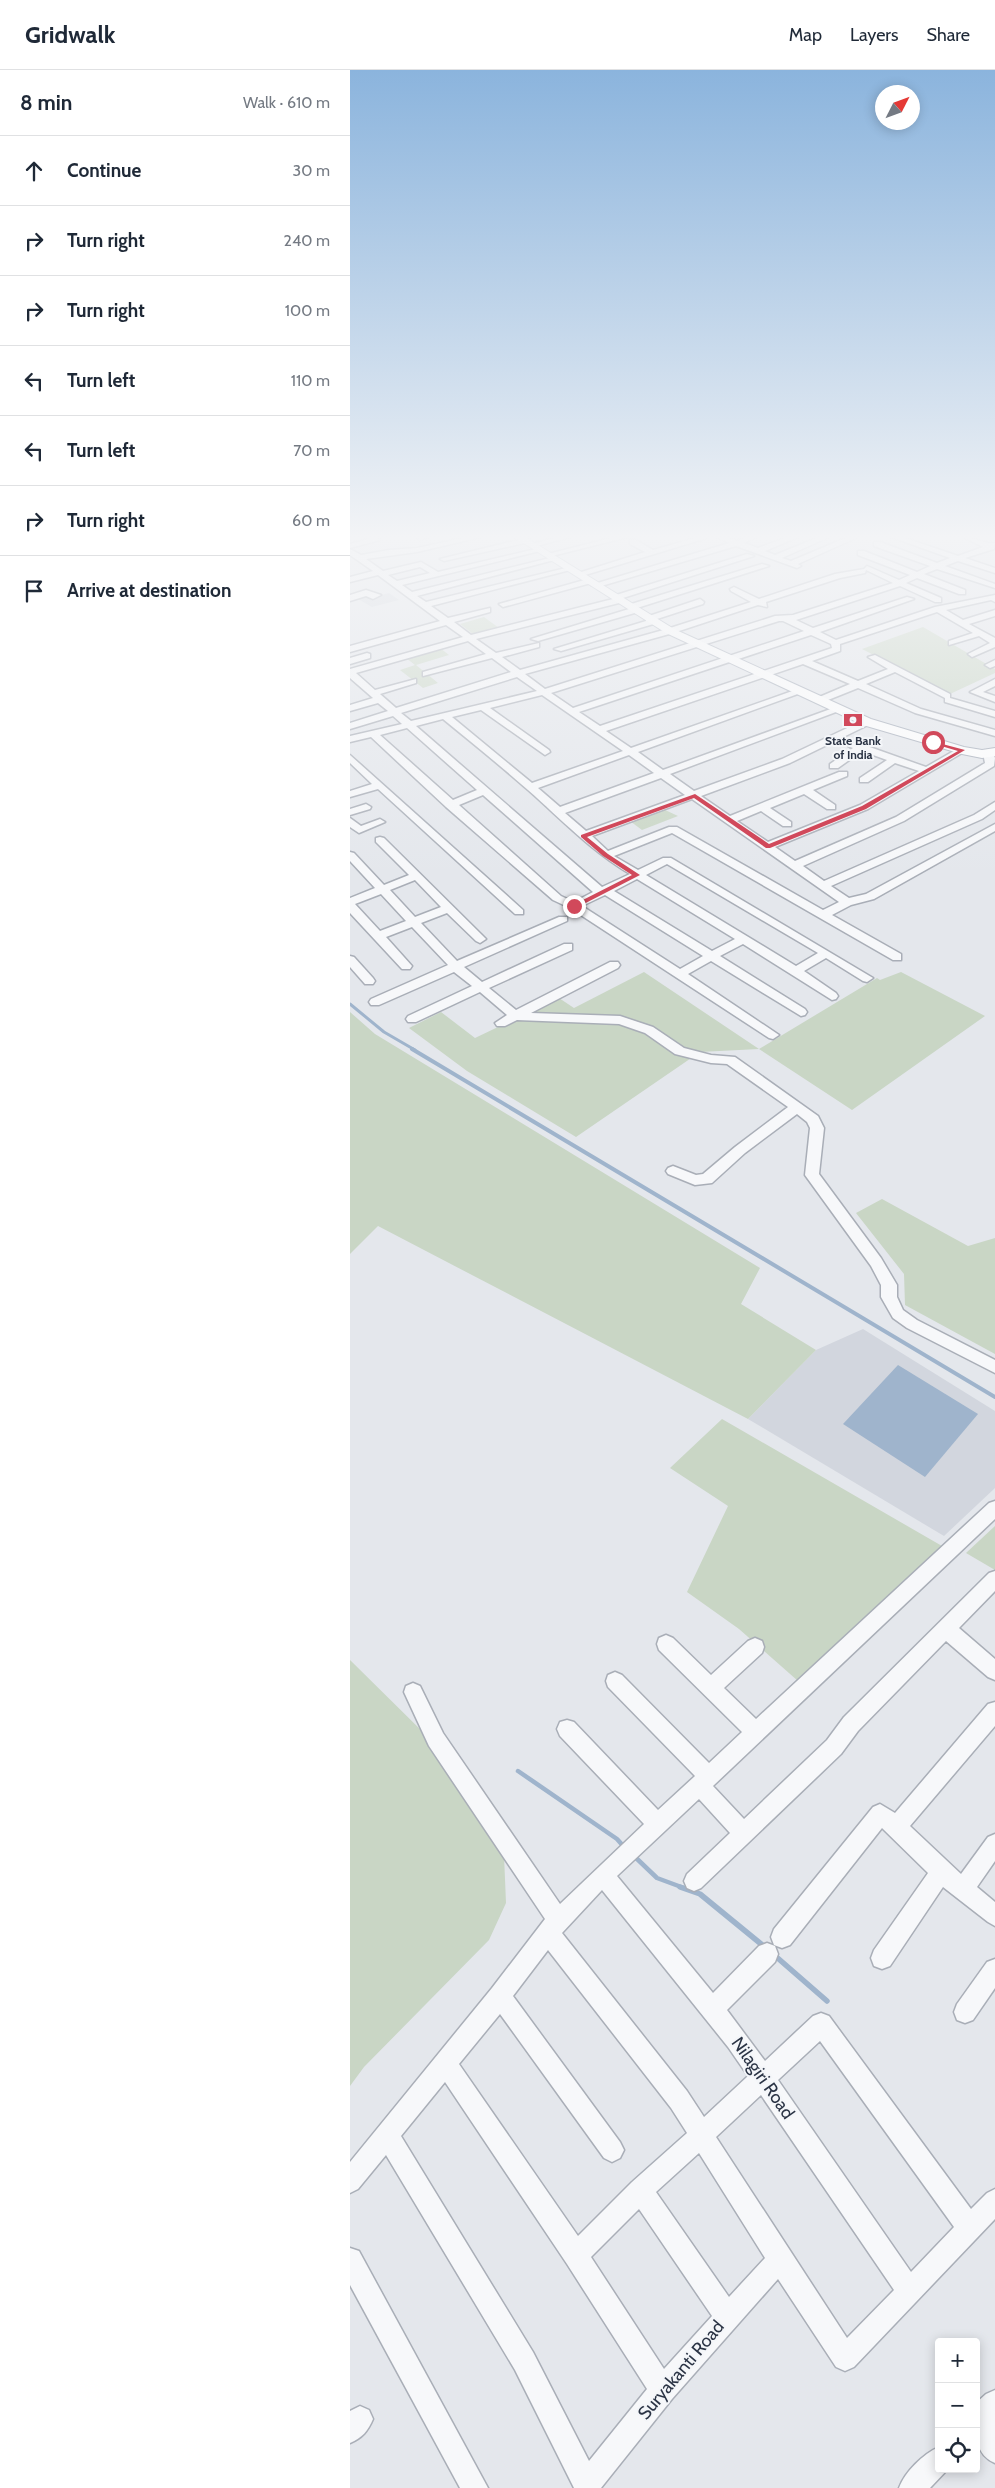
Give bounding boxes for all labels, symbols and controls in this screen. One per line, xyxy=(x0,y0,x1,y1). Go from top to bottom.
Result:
text: Gridwalk xyxy=(25,20,115,49)
text: Map xyxy=(789,24,822,46)
text: Layers xyxy=(850,24,899,46)
text: Share xyxy=(927,24,970,46)
north arrow xyxy=(875,85,920,130)
text: 8 min xyxy=(20,90,72,115)
text: Walk · 610 m xyxy=(243,93,330,112)
icon: ahead xyxy=(20,157,48,185)
text: Continue xyxy=(67,159,141,182)
text: 30 m xyxy=(293,161,330,180)
icon: right xyxy=(20,227,48,255)
text: Turn right xyxy=(67,229,145,252)
text: 240 m xyxy=(284,231,330,250)
icon: right xyxy=(20,297,48,325)
text: Turn right xyxy=(67,299,145,322)
text: 100 m xyxy=(285,301,330,320)
icon: left xyxy=(20,367,48,395)
text: Turn left xyxy=(67,369,135,392)
text: 110 m xyxy=(291,371,330,390)
icon: left xyxy=(20,437,48,465)
text: Turn left xyxy=(67,439,135,462)
text: 70 m xyxy=(293,441,330,460)
icon: right xyxy=(20,507,48,535)
text: Turn right xyxy=(67,509,145,532)
text: 60 m xyxy=(292,511,330,530)
icon: arrive xyxy=(20,577,48,605)
text: Arrive at destination xyxy=(67,579,231,602)
bank icon: State Bank of India xyxy=(842,709,864,731)
route start xyxy=(922,731,945,754)
place label: State Bank of India xyxy=(825,733,881,762)
route end xyxy=(563,895,586,918)
street label: Nilagiri Road xyxy=(727,2033,799,2123)
street label: Suryakanti Road xyxy=(633,2316,729,2424)
map controls xyxy=(935,2338,980,2473)
button: + xyxy=(935,2338,980,2383)
button: − xyxy=(935,2383,980,2428)
button: locate xyxy=(935,2428,980,2473)

